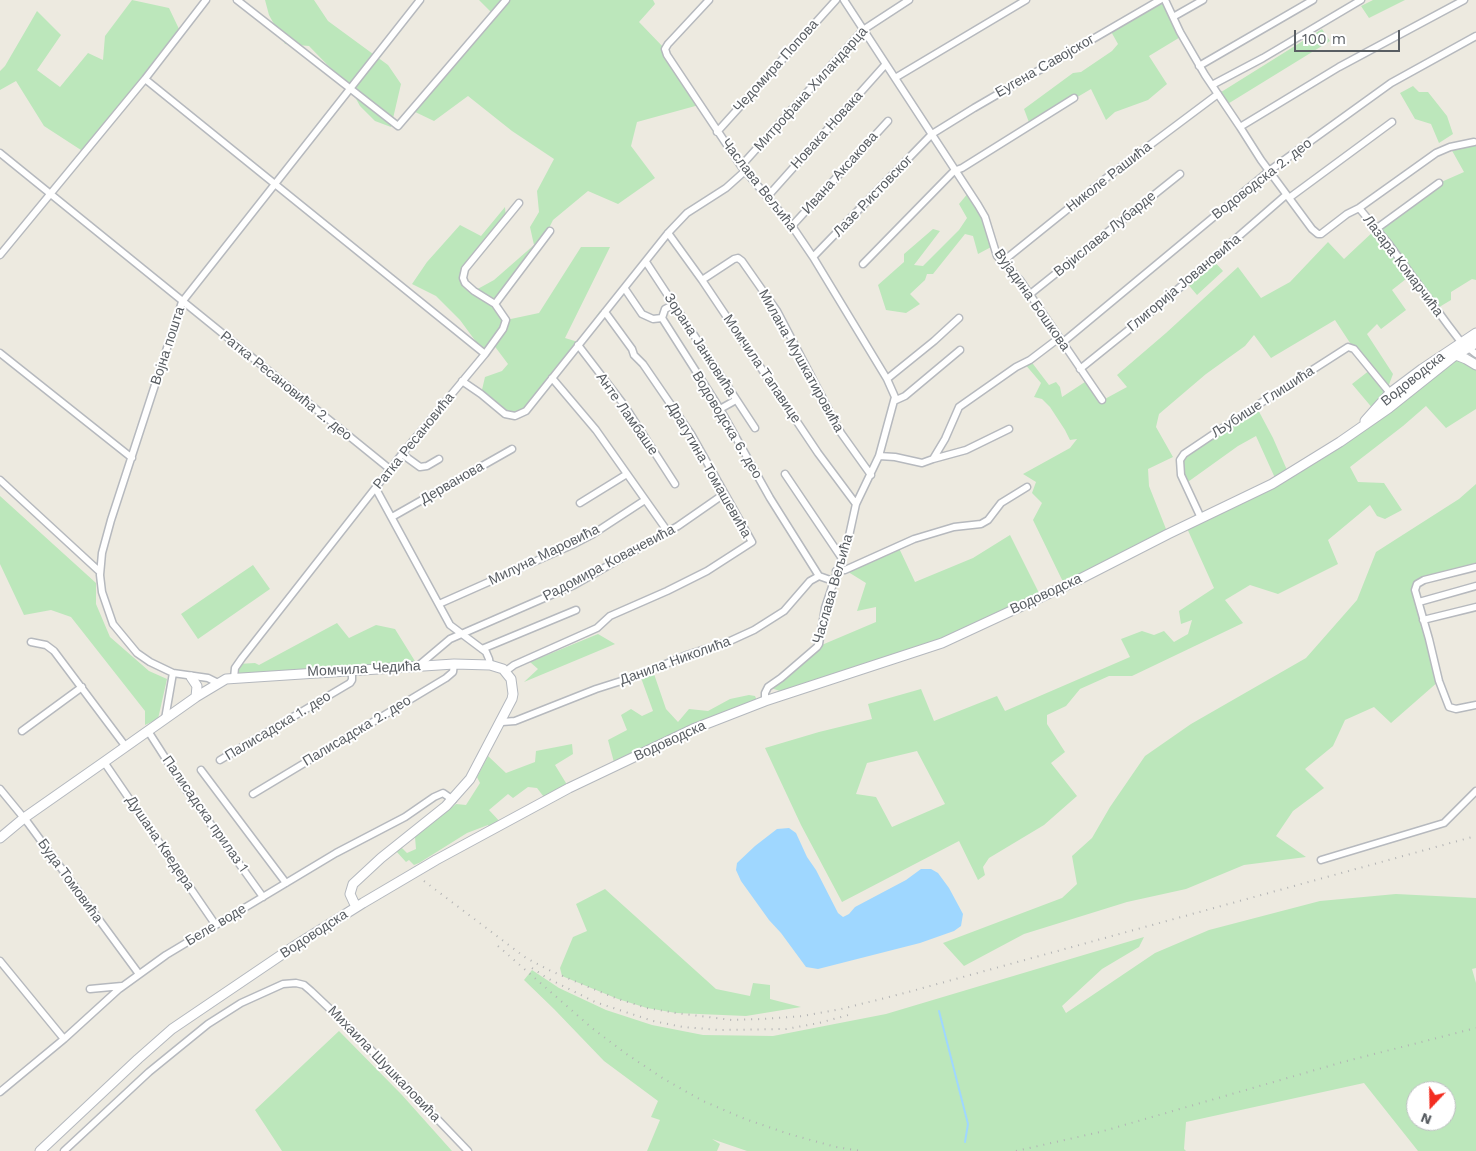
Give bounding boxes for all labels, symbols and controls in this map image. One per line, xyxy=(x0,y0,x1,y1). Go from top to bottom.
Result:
street label: Чедомира Попова xyxy=(730,16,822,116)
scale bar xyxy=(1296,20,1402,52)
street label: Митрофана Хиландарца xyxy=(751,23,871,155)
text: 100 m xyxy=(1302,30,1346,48)
street label: Еугена Савојског xyxy=(992,31,1098,101)
street label: Новака Новака xyxy=(788,88,866,172)
street label: Ивана Аксакова xyxy=(799,128,881,218)
street label: Часлава Вељића xyxy=(718,135,800,235)
street label: Водоводска 2. део xyxy=(1209,135,1315,223)
street label: Николе Рашића xyxy=(1063,138,1155,216)
street label: Лазе Ристовског xyxy=(830,152,916,240)
street label: Војислава Лубарде xyxy=(1051,188,1159,280)
street label: Лазара Комарчића xyxy=(1359,212,1447,320)
street label: Глигорија Јовановића xyxy=(1124,231,1244,335)
street label: Вујадина Бошкова xyxy=(991,246,1073,354)
street label: Милана Мушкатировића xyxy=(755,287,847,435)
street label: Зорана Јанковића xyxy=(660,290,740,400)
street label: Војна пошта xyxy=(147,305,189,387)
street label: Момчила Тапавице xyxy=(720,312,804,426)
street label: Ратка Ресановића 2. део xyxy=(217,328,355,444)
street label: Водоводска xyxy=(1378,348,1448,410)
street label: Љубише Глишића xyxy=(1209,363,1317,441)
street label: Водоводска 6. део xyxy=(688,368,766,482)
street label: Анте Ламбаше xyxy=(592,370,662,458)
street label: Ратка Ресановића xyxy=(370,389,458,493)
street label: Драгутина Томашевића xyxy=(663,399,755,541)
street label: Дерванова xyxy=(417,458,487,508)
street label: Милуна Маровића xyxy=(486,521,602,589)
street label: Радомира Ковачевића xyxy=(540,521,678,605)
street label: Часлава Вељића xyxy=(809,532,857,646)
street label: Водоводска xyxy=(1008,570,1084,618)
street label: Данила Николића xyxy=(617,633,733,689)
street label: Момчила Чедића xyxy=(307,658,421,680)
street label: Палисадска 1. део xyxy=(222,688,334,764)
street label: Палисадска 2. део xyxy=(300,692,414,770)
street label: Водоводска xyxy=(632,717,708,765)
street label: Палисадска прилаз 1 xyxy=(158,752,252,876)
street label: Душана Кведера xyxy=(122,792,198,894)
street label: Буда Томовића xyxy=(34,836,106,926)
street label: Беле воде xyxy=(183,900,249,950)
street label: Водоводска xyxy=(277,906,351,962)
street label: Михаила Шушкаловића xyxy=(324,1002,444,1126)
north arrow xyxy=(1406,1081,1456,1131)
text: N xyxy=(1418,1110,1434,1128)

